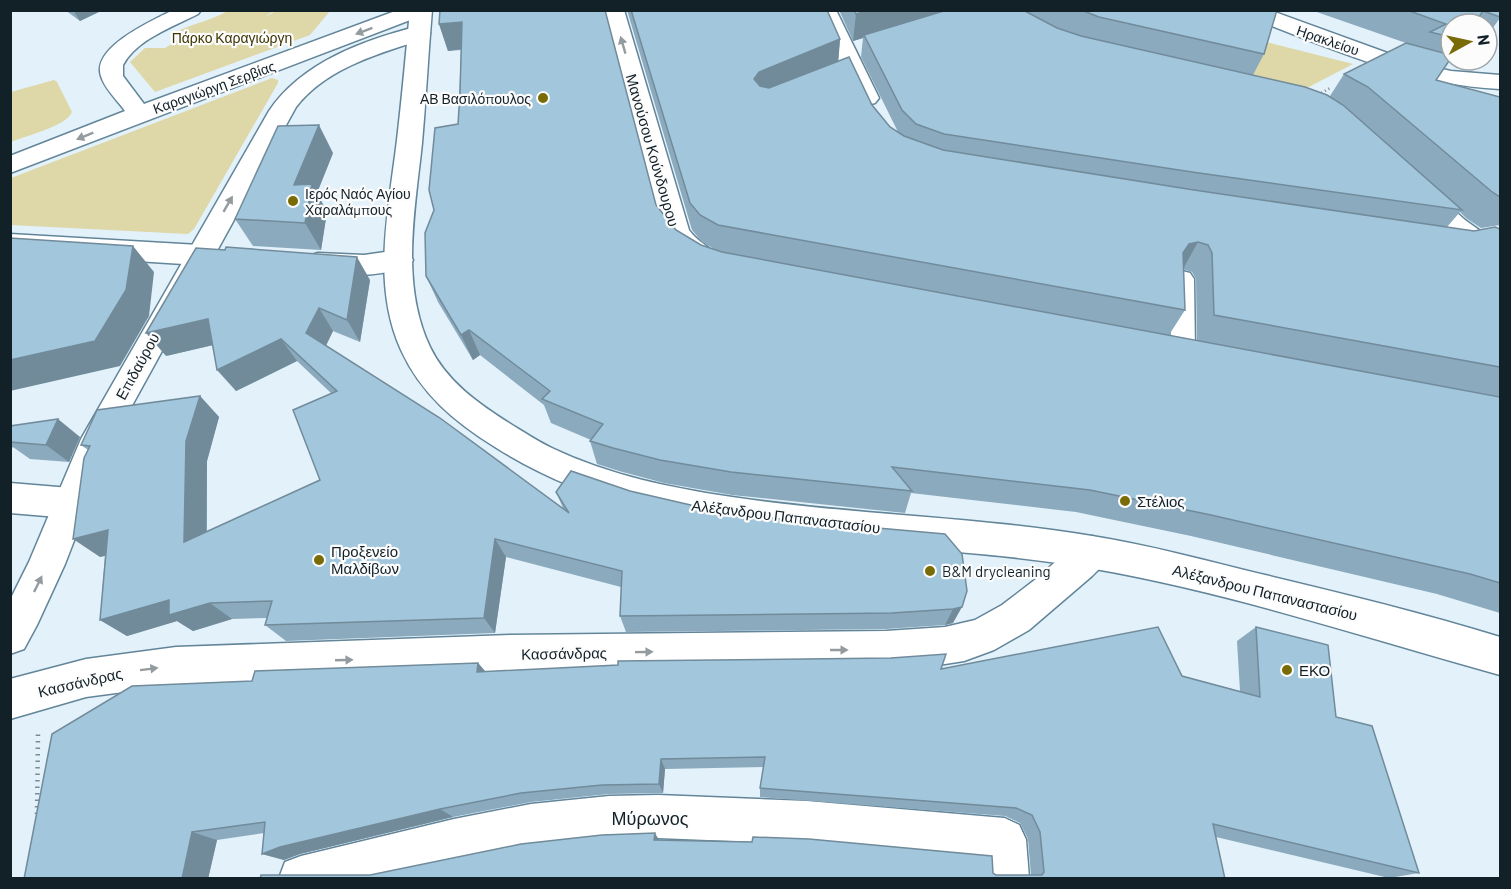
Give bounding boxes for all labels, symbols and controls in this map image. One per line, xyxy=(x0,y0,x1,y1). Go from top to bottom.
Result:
north arrow xyxy=(1439,12,1499,72)
street label: Ηρακλείου xyxy=(1295,21,1361,59)
one-way arrow xyxy=(355,26,373,36)
park label: Πάρκο Καραγιώργη xyxy=(172,29,292,46)
text: N xyxy=(1474,33,1494,46)
one-way arrow xyxy=(618,36,627,54)
street label: Καραγιώργη Σερβίας xyxy=(151,57,278,117)
street label: Μανούσου Κούνδουρου xyxy=(623,72,683,228)
place label: ΑΒ Βασιλόπουλος xyxy=(420,90,531,107)
marker: ΑΒ Βασιλόπουλος xyxy=(536,91,550,105)
one-way arrow xyxy=(76,131,94,141)
place label: Ιερός Ναός Αγίου Χαραλάμπους xyxy=(305,185,411,218)
marker: Ιερός Ναός Αγίου Χαραλάμπους xyxy=(286,194,300,208)
one-way arrow xyxy=(223,195,233,212)
street label: Επιδαύρου xyxy=(111,330,163,402)
place label: Στέλιος xyxy=(1137,492,1185,510)
marker: Στέλιος xyxy=(1118,494,1132,508)
street label: Αλέξανδρου Παπαναστασίου xyxy=(691,495,881,537)
place label: Προξενείο Μαλδίβων xyxy=(331,542,399,577)
marker: Προξενείο Μαλδίβων xyxy=(312,553,326,567)
street label: Αλέξανδρου Παπαναστασίου xyxy=(1171,560,1359,624)
place label: B&M drycleaning xyxy=(942,562,1051,580)
marker: B&M drycleaning xyxy=(923,564,937,578)
one-way arrow xyxy=(34,576,43,593)
street label: Κασσάνδρας xyxy=(521,643,607,663)
one-way arrow xyxy=(829,645,848,655)
one-way arrow xyxy=(634,647,653,657)
one-way arrow xyxy=(335,655,354,665)
place label: ΕΚΟ xyxy=(1299,661,1330,679)
marker: ΕΚΟ xyxy=(1280,663,1294,677)
street label: Κασσάνδρας xyxy=(36,664,124,700)
one-way arrow xyxy=(140,664,159,674)
street label: Μύρωνος xyxy=(612,807,689,829)

